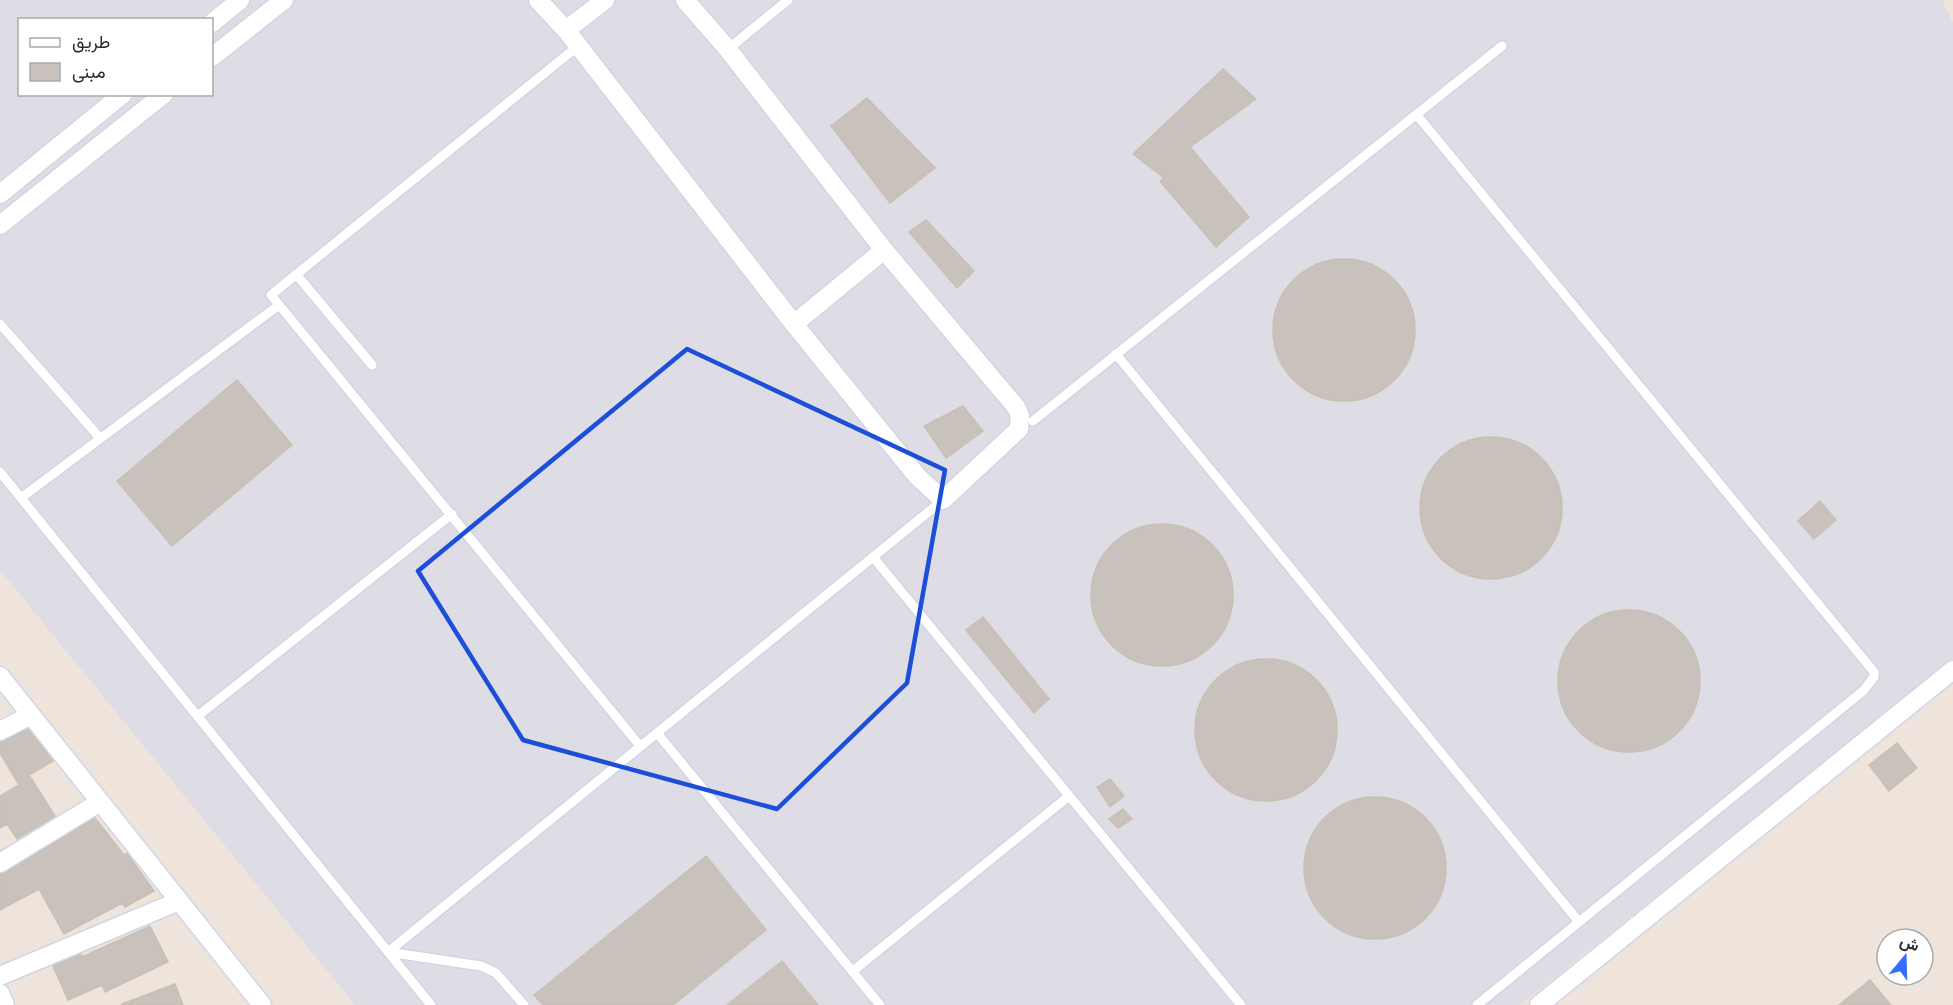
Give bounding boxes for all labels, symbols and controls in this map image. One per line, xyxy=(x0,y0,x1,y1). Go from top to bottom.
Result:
legend xyxy=(18,18,213,96)
text: طريق xyxy=(72,30,110,53)
text: مبنى xyxy=(72,60,106,83)
north arrow xyxy=(1875,927,1935,987)
text: ش xyxy=(1898,930,1922,955)

